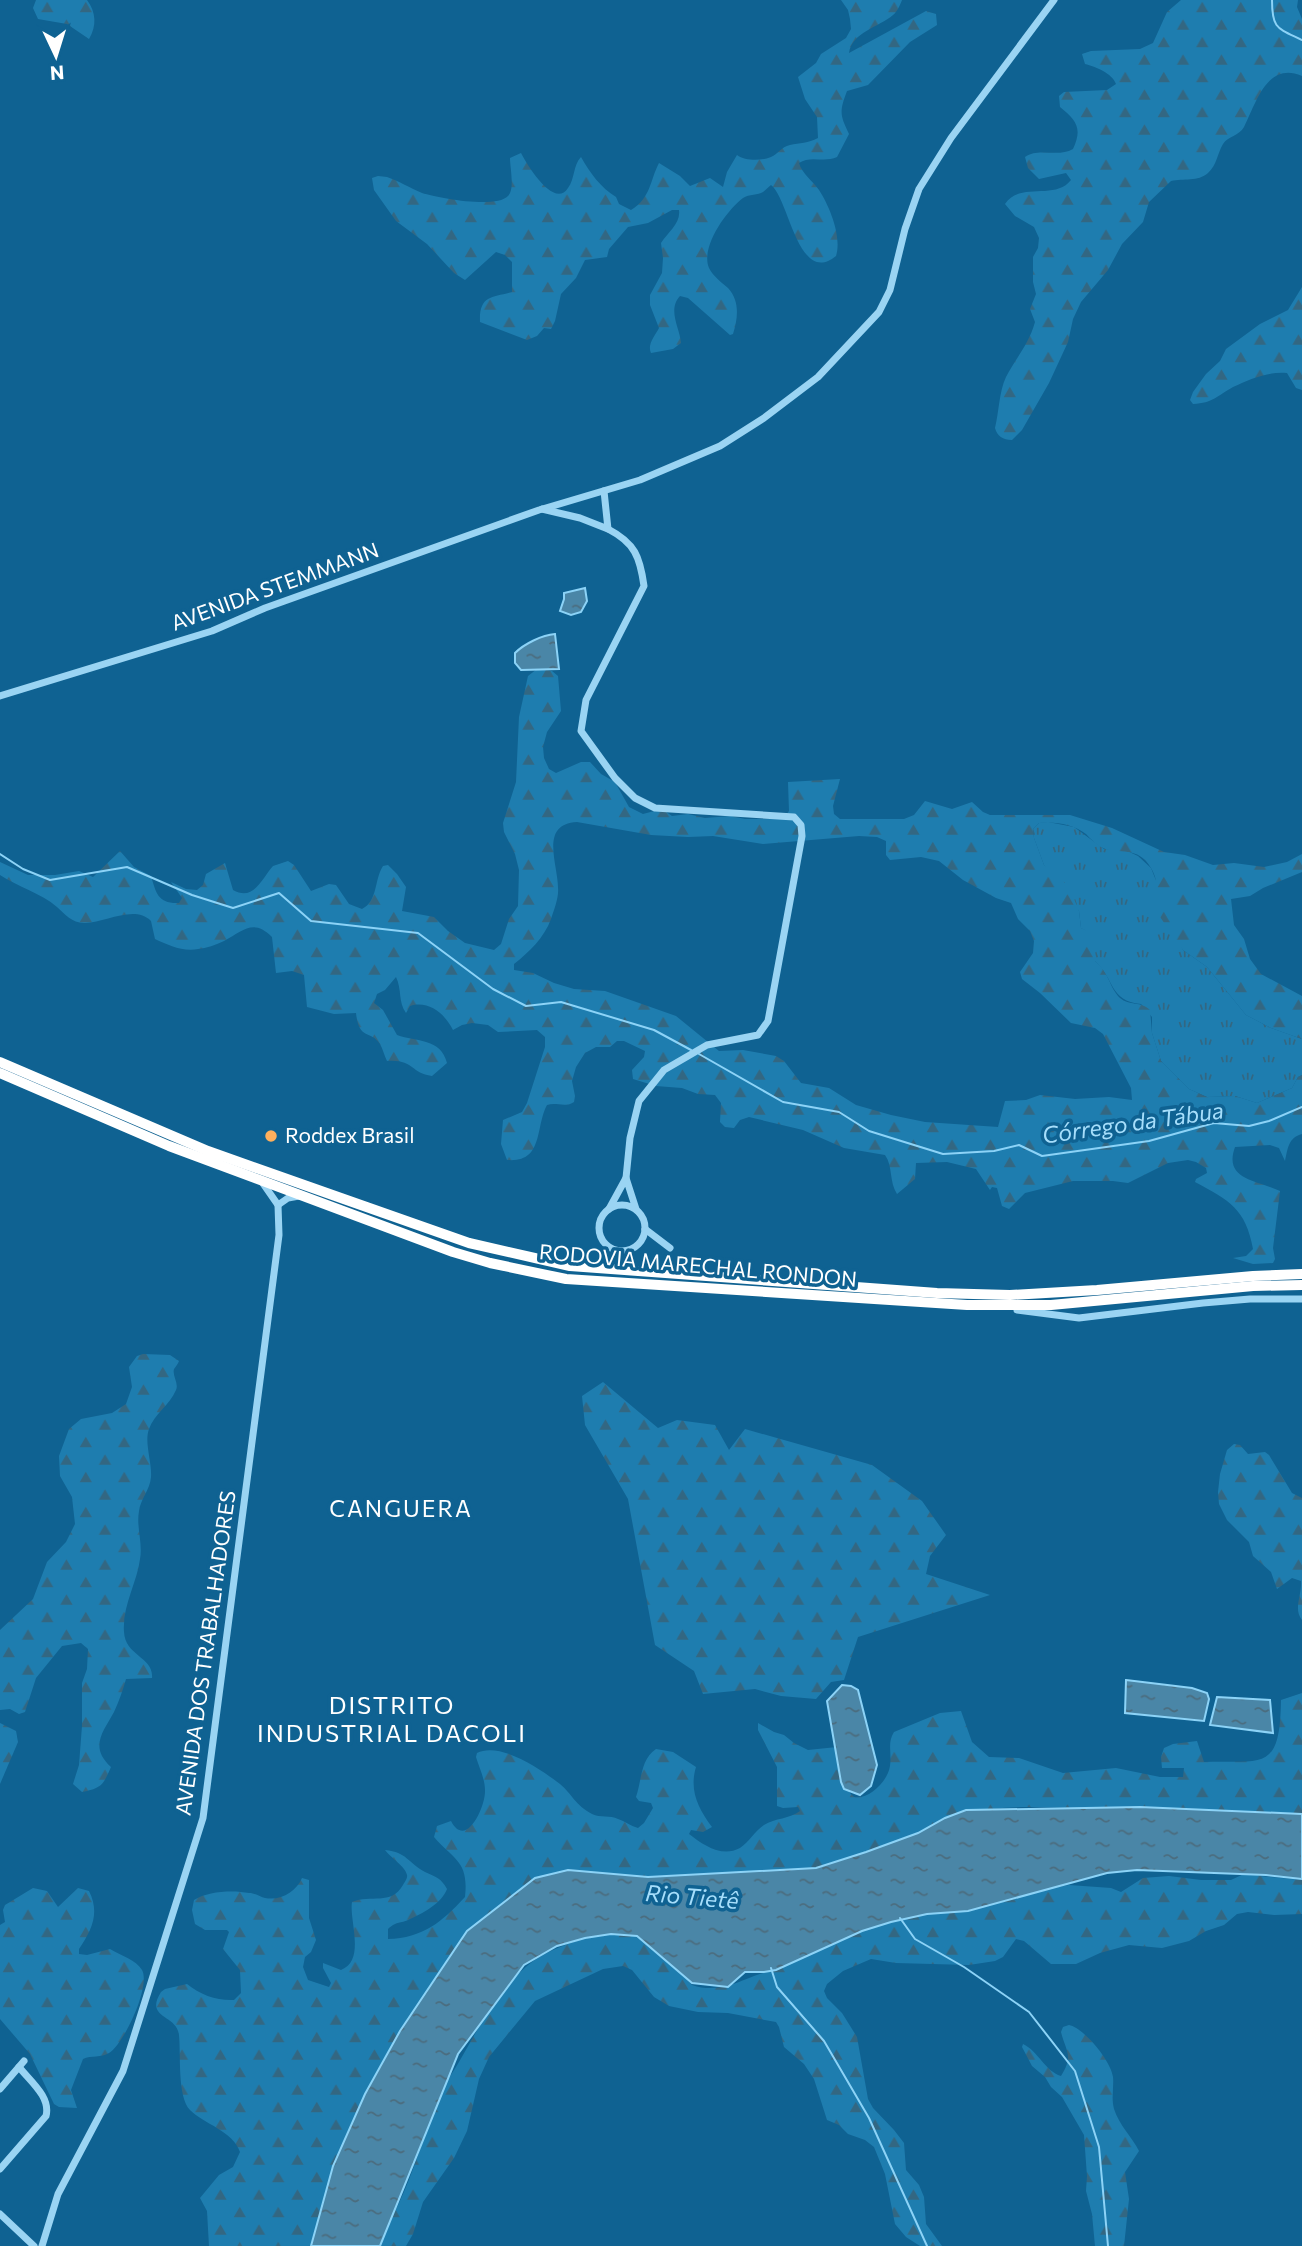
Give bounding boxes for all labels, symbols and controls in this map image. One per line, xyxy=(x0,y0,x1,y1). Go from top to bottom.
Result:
north arrow xyxy=(21,21,91,91)
text: N xyxy=(49,61,65,85)
street label: AVENIDA STEMMANN xyxy=(167,536,382,635)
water label: Córrego da Tábua xyxy=(1040,1095,1225,1149)
place label: Roddex Brasil xyxy=(285,1122,414,1147)
marker: Roddex Brasil xyxy=(263,1128,279,1144)
street label: RODOVIA MARECHAL RONDON xyxy=(538,1238,858,1291)
street label: AVENIDA DOS TRABALHADORES xyxy=(169,1489,240,1817)
district label: CANGUERA xyxy=(329,1494,473,1522)
district label: DISTRITO INDUSTRIAL DACOLI xyxy=(257,1690,527,1747)
water label: Rio Tietê xyxy=(644,1878,741,1914)

